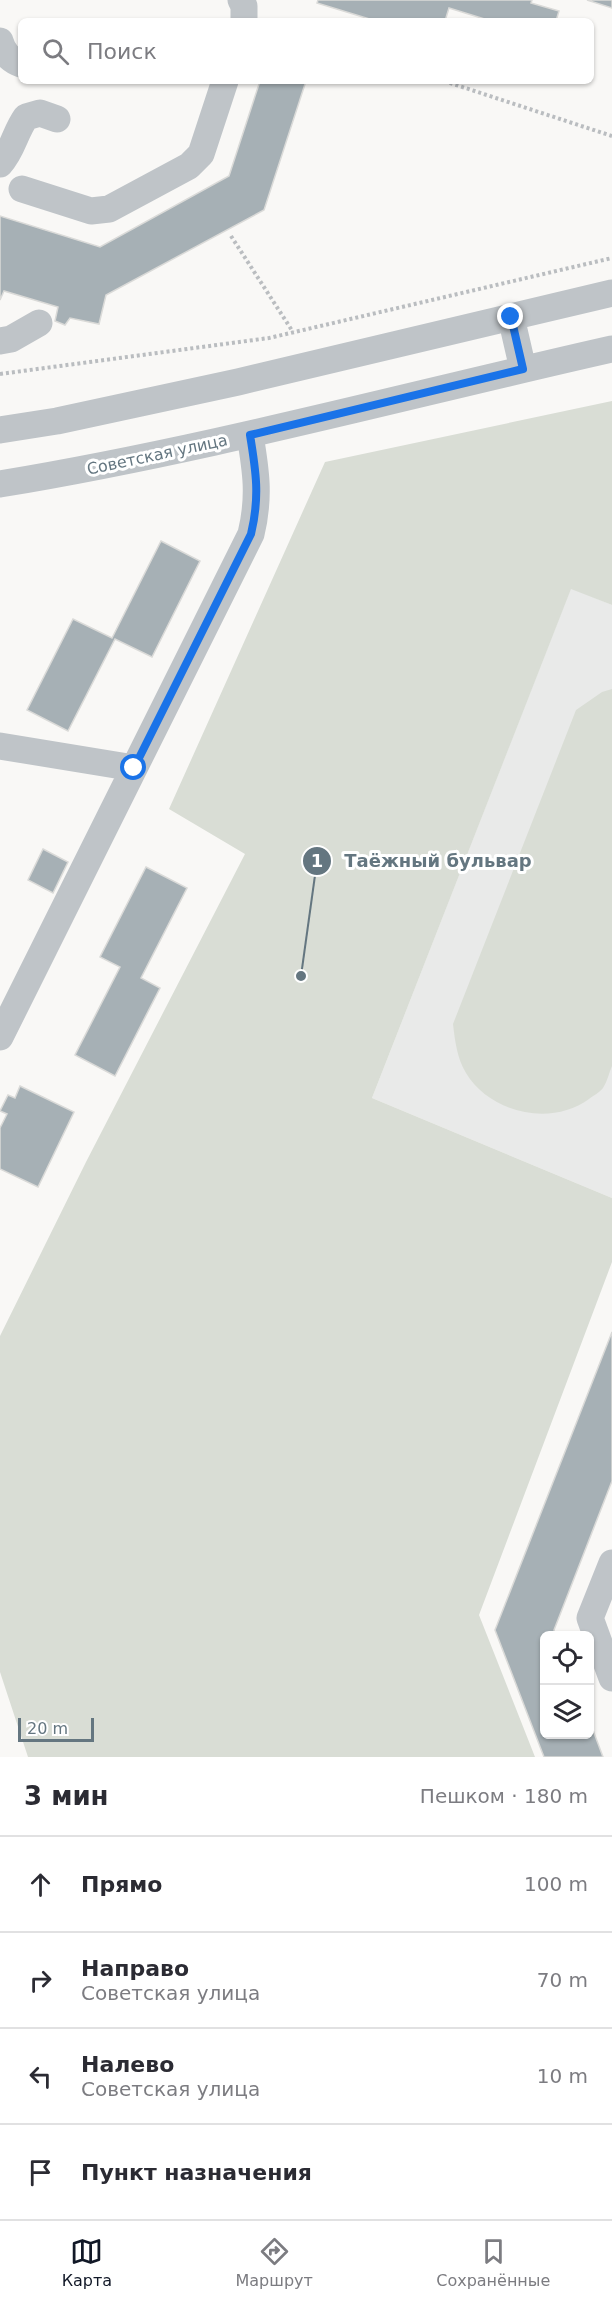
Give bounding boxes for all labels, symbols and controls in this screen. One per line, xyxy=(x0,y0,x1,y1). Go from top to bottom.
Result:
search box xyxy=(18,18,594,84)
icon: search xyxy=(39,35,72,68)
text: Поиск xyxy=(87,39,157,64)
route end xyxy=(497,303,523,329)
street label: Советская улица xyxy=(85,430,229,479)
route start xyxy=(120,754,146,780)
callout: Таёжный бульвар xyxy=(302,843,544,879)
text: 1 xyxy=(311,850,323,871)
text: Таёжный бульвар xyxy=(344,850,532,871)
map controls xyxy=(540,1631,594,1739)
button: locate xyxy=(540,1631,594,1685)
button: layers xyxy=(540,1685,594,1739)
scale bar xyxy=(18,1715,94,1742)
text: 20 m xyxy=(27,1719,68,1738)
text: 3 мин xyxy=(24,1781,109,1811)
text: Пешком · 180 m xyxy=(420,1784,588,1808)
icon: ahead xyxy=(24,1868,57,1901)
text: Прямо xyxy=(81,1872,162,1897)
text: 100 m xyxy=(524,1872,588,1896)
text: Направо xyxy=(81,1956,189,1981)
icon: right xyxy=(24,1964,57,1997)
text: 70 m xyxy=(537,1968,588,1992)
text: Советская улица xyxy=(81,1981,260,2005)
text: Налево xyxy=(81,2052,174,2077)
icon: left xyxy=(24,2060,57,2093)
text: 10 m xyxy=(537,2064,588,2088)
text: Советская улица xyxy=(81,2077,260,2101)
icon: arrive xyxy=(24,2156,57,2189)
text: Пункт назначения xyxy=(81,2160,312,2185)
tab: Карта xyxy=(62,2235,112,2290)
tab: Маршрут xyxy=(235,2235,313,2290)
tab: Сохранённые xyxy=(436,2235,550,2290)

